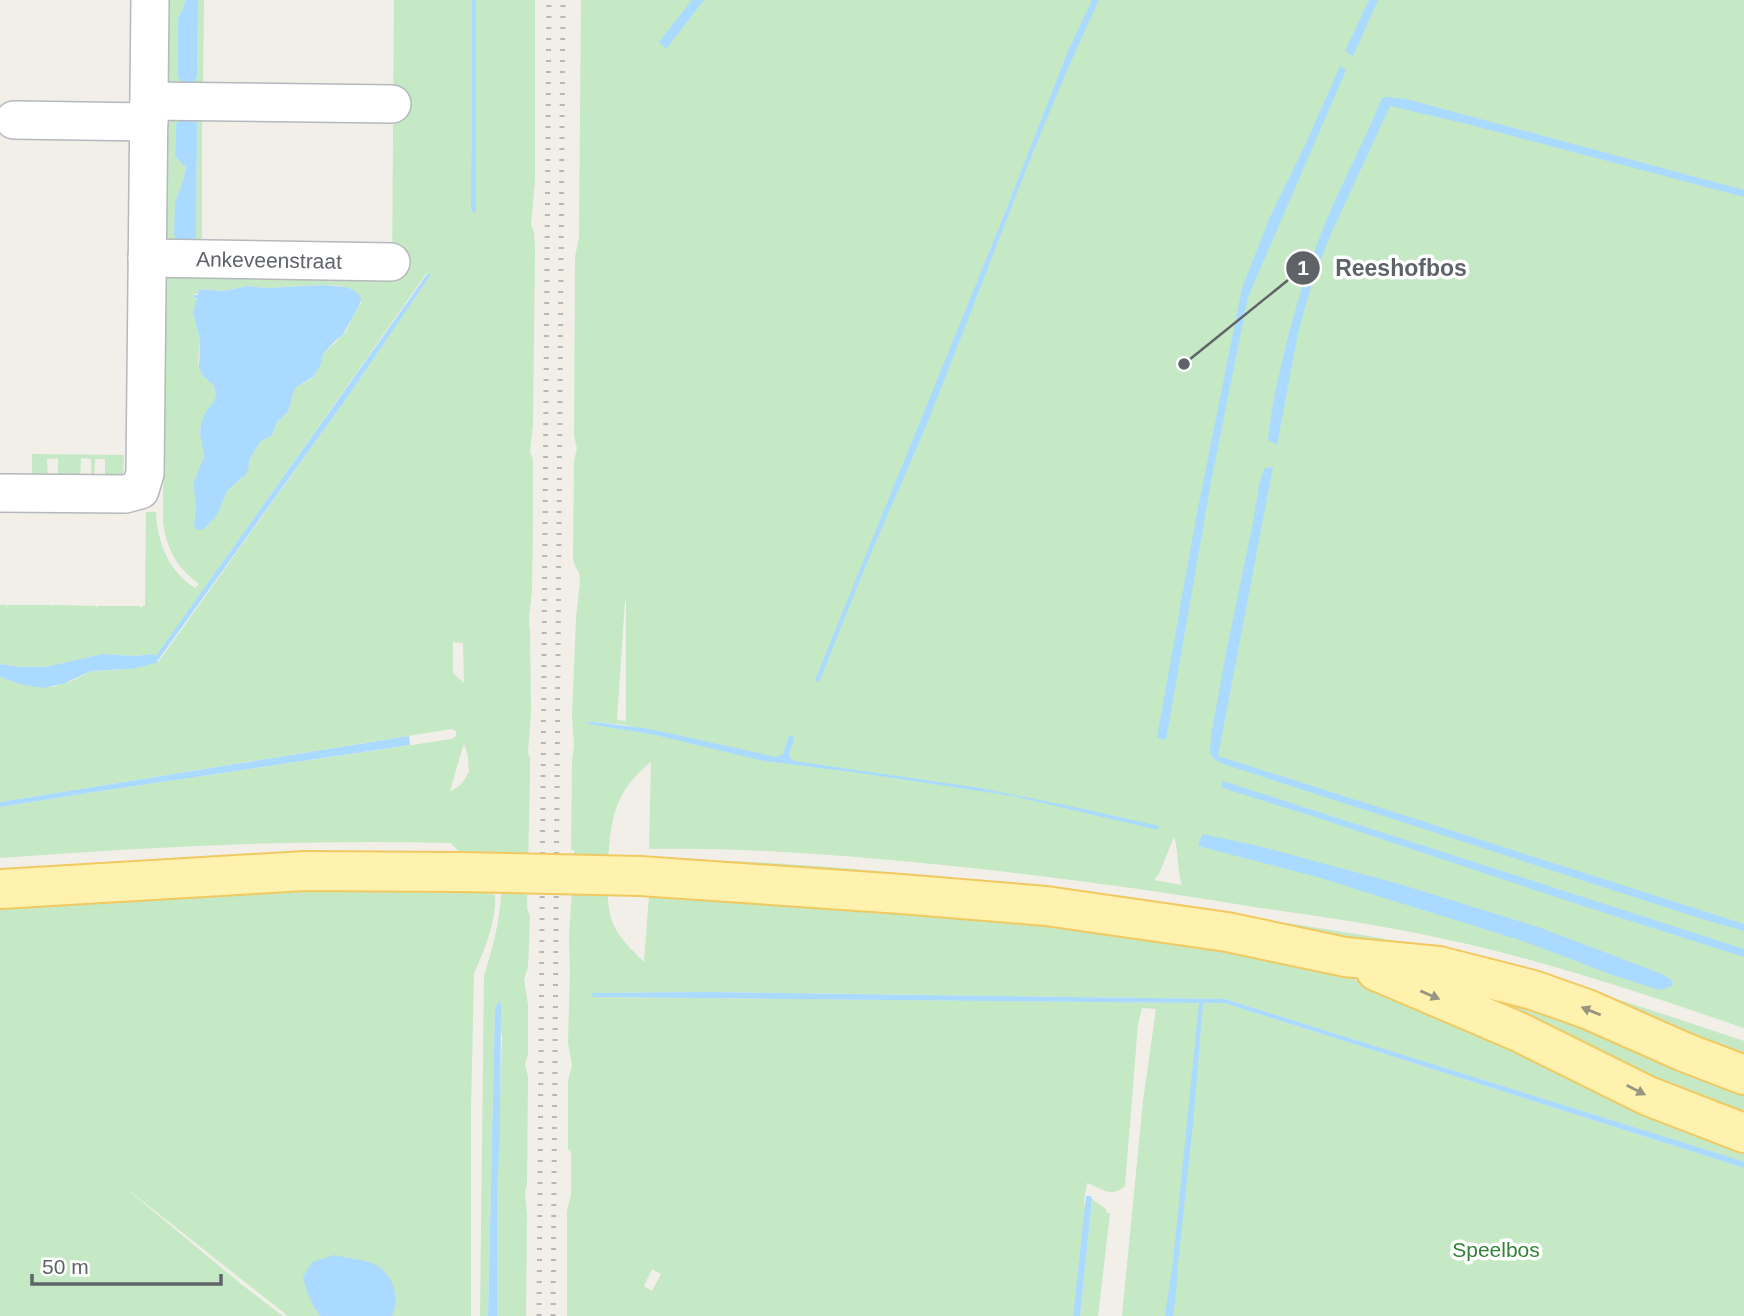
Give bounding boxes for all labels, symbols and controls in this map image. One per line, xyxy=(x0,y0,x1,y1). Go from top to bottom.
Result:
callout: Reeshofbos xyxy=(1286,246,1480,290)
street label: Ankeveenstraat xyxy=(196,247,342,273)
text: Reeshofbos xyxy=(1335,255,1467,281)
text: 1 xyxy=(1297,256,1309,279)
one-way arrow xyxy=(1419,989,1440,1000)
one-way arrow xyxy=(1580,1005,1601,1016)
one-way arrow xyxy=(1626,1084,1646,1096)
park label: Speelbos xyxy=(1452,1238,1540,1261)
scale bar xyxy=(32,1242,220,1286)
text: 50 m xyxy=(42,1255,89,1278)

